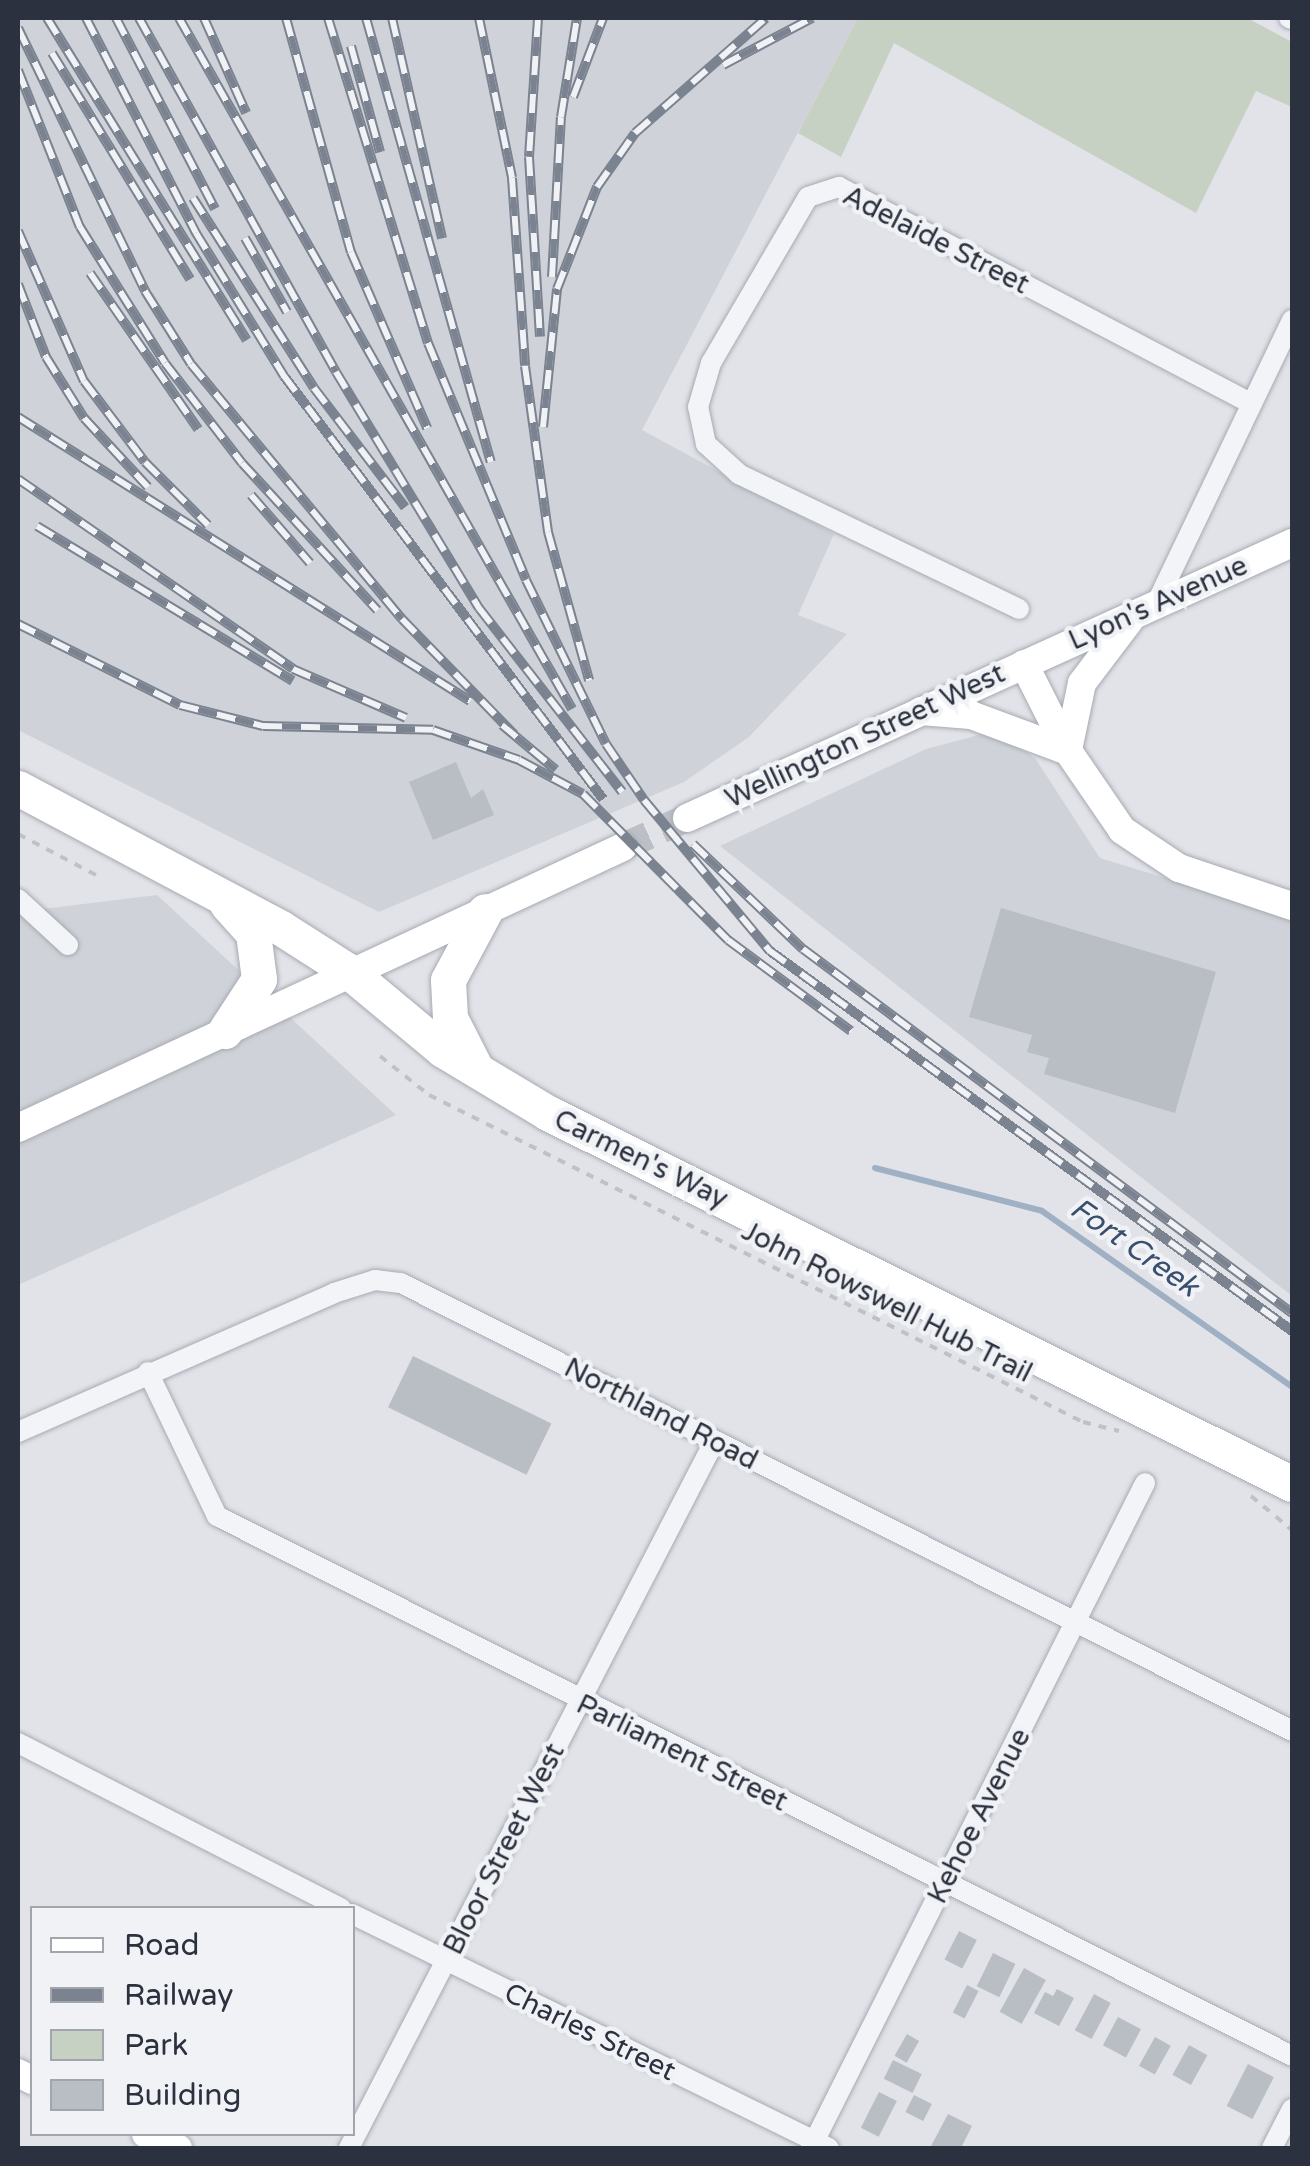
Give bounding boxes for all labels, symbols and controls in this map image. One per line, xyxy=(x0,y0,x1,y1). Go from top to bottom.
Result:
street label: Adelaide Street xyxy=(837,179,1035,301)
street label: Lyon's Avenue xyxy=(1063,549,1253,657)
street label: Wellington Street West xyxy=(720,656,1010,816)
street label: Carmen's Way xyxy=(549,1102,733,1216)
water label: Fort Creek xyxy=(1063,1191,1205,1305)
street label: John Rowswell Hub Trail xyxy=(736,1214,1038,1390)
street label: Northland Road xyxy=(559,1351,763,1477)
street label: Parliament Street xyxy=(571,1687,793,1819)
street label: Kehoe Avenue xyxy=(920,1723,1038,1909)
street label: Bloor Street West xyxy=(436,1738,572,1960)
legend xyxy=(30,1906,355,2136)
text: Road xyxy=(124,1927,199,1964)
street label: Charles Street xyxy=(499,1976,681,2088)
text: Railway xyxy=(124,1977,233,2014)
text: Park xyxy=(124,2027,188,2064)
text: Building xyxy=(124,2077,241,2114)

